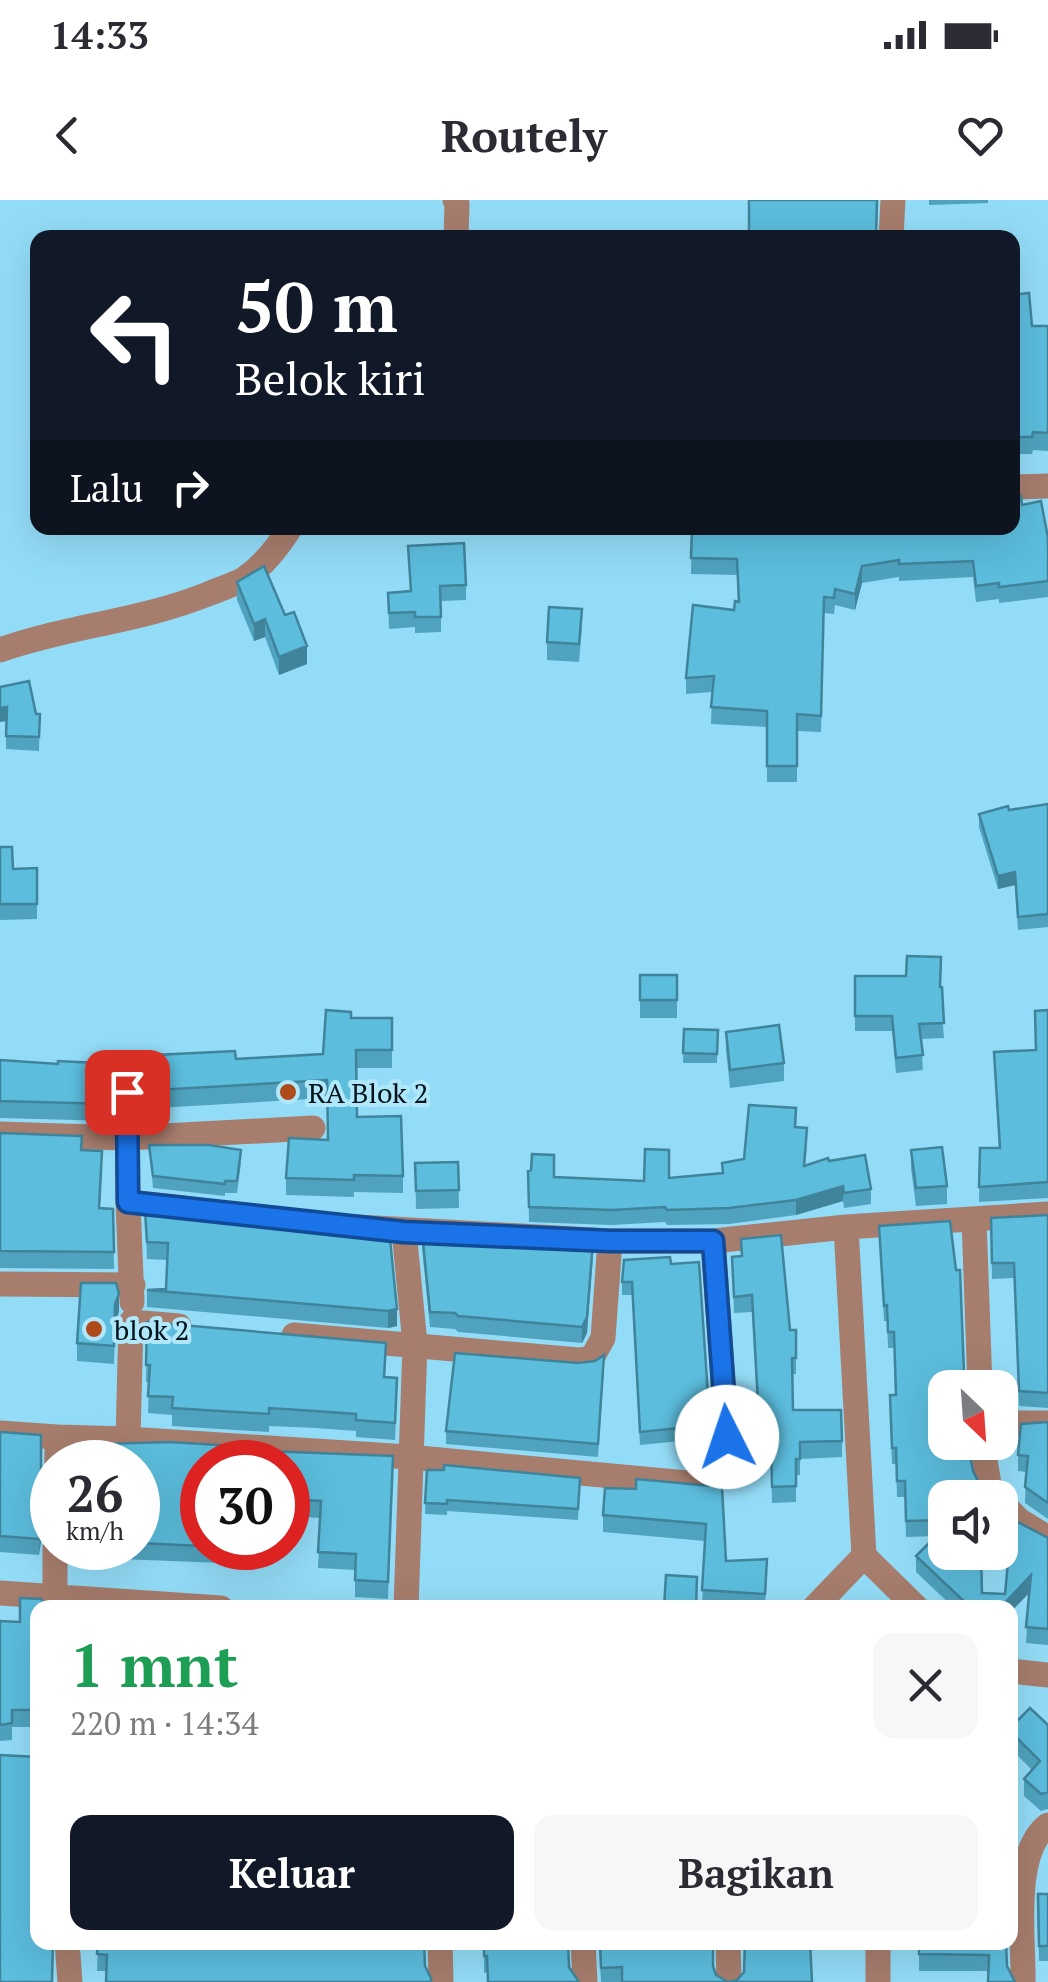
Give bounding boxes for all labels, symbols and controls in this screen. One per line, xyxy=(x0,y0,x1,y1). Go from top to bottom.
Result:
text: 14:33 xyxy=(50,10,149,60)
text: Routely xyxy=(441,105,607,165)
icon: back xyxy=(40,108,95,163)
icon: heart xyxy=(953,108,1008,163)
text: 50 m xyxy=(235,259,398,352)
icon: left xyxy=(70,270,200,400)
text: Belok kiri xyxy=(235,348,426,408)
icon: right xyxy=(163,460,218,515)
text: Lalu xyxy=(70,463,143,513)
pin xyxy=(85,1050,170,1135)
icon: arrive xyxy=(100,1065,155,1120)
place label: RA Blok 2 xyxy=(308,1074,429,1111)
marker: RA Blok 2 xyxy=(277,1081,299,1103)
place label: blok 2 xyxy=(114,1311,189,1348)
marker: blok 2 xyxy=(83,1318,105,1340)
north arrow xyxy=(928,1370,1018,1460)
map controls xyxy=(928,1370,1018,1570)
position arrow xyxy=(675,1385,779,1489)
speed limit sign: 30 xyxy=(180,1440,310,1570)
text: 26 xyxy=(67,1460,123,1526)
button: sound xyxy=(928,1480,1018,1570)
text: km/h xyxy=(66,1514,124,1547)
text: 1 mnt xyxy=(70,1625,238,1704)
button: close xyxy=(873,1633,978,1738)
text: 220 m · 14:34 xyxy=(70,1702,258,1744)
button: Keluar xyxy=(70,1815,514,1930)
button: Bagikan xyxy=(534,1815,978,1930)

